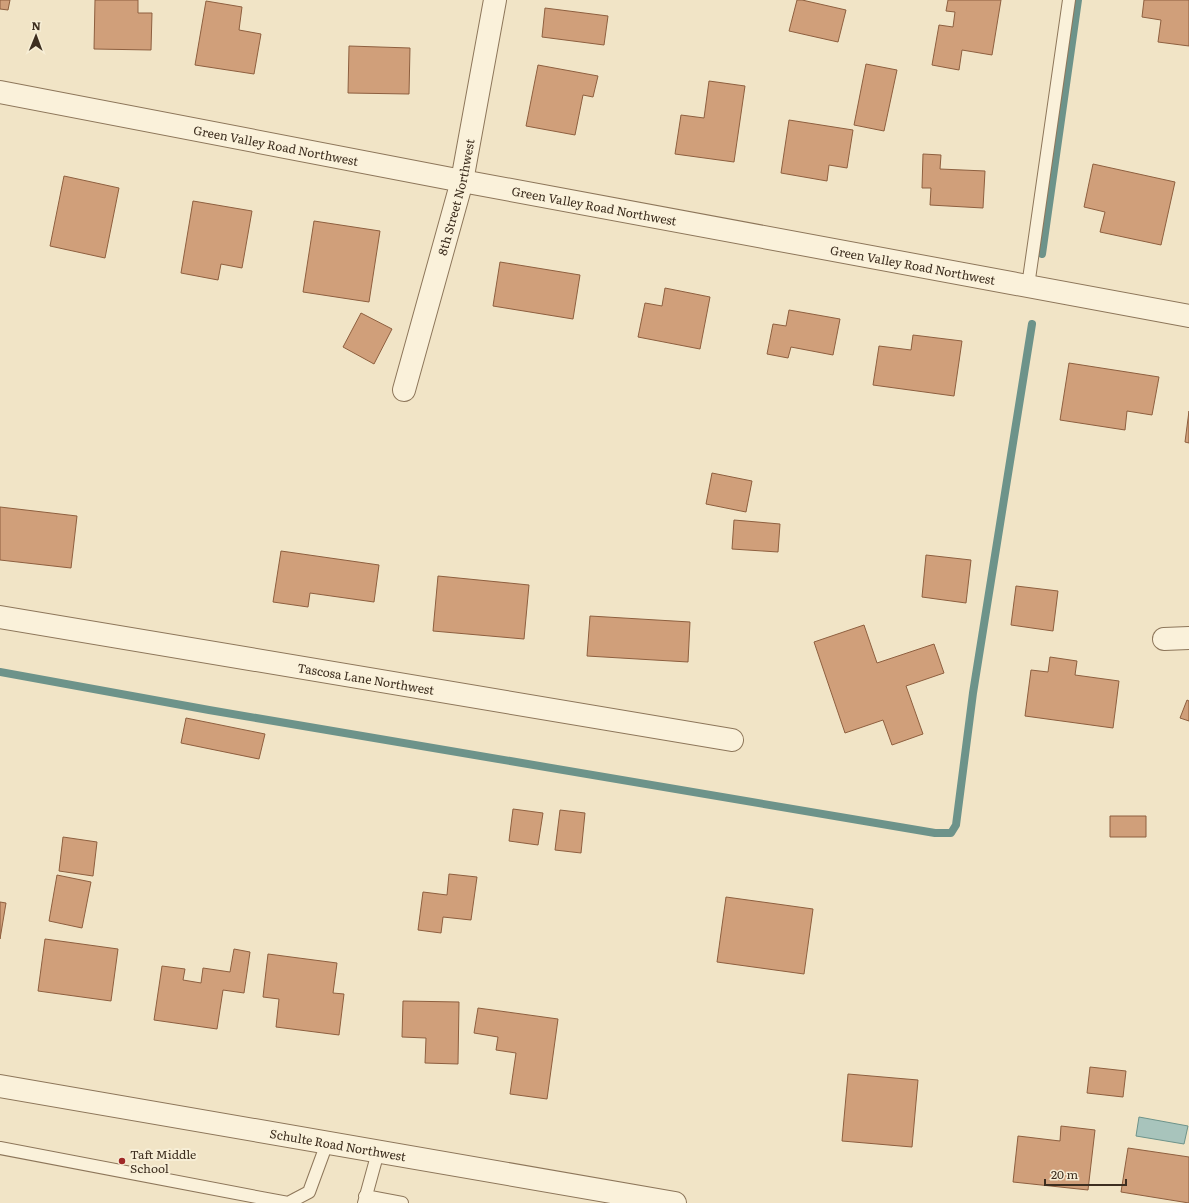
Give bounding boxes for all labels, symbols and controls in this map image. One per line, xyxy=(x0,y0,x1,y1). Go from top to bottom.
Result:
north arrow xyxy=(16,16,56,56)
text: N xyxy=(31,17,41,33)
street label: Green Valley Road Northwest xyxy=(192,120,360,170)
street label: 8th Street Northwest xyxy=(433,137,479,257)
street label: Green Valley Road Northwest xyxy=(510,181,678,230)
street label: Green Valley Road Northwest xyxy=(829,241,997,289)
street label: Tascosa Lane Northwest xyxy=(296,658,436,699)
street label: Schulte Road Northwest xyxy=(268,1124,408,1165)
place label: Taft Middle School xyxy=(130,1145,196,1177)
marker: Taft Middle School xyxy=(117,1156,127,1166)
scale bar xyxy=(1045,1161,1126,1187)
text: 20 m xyxy=(1051,1165,1078,1183)

